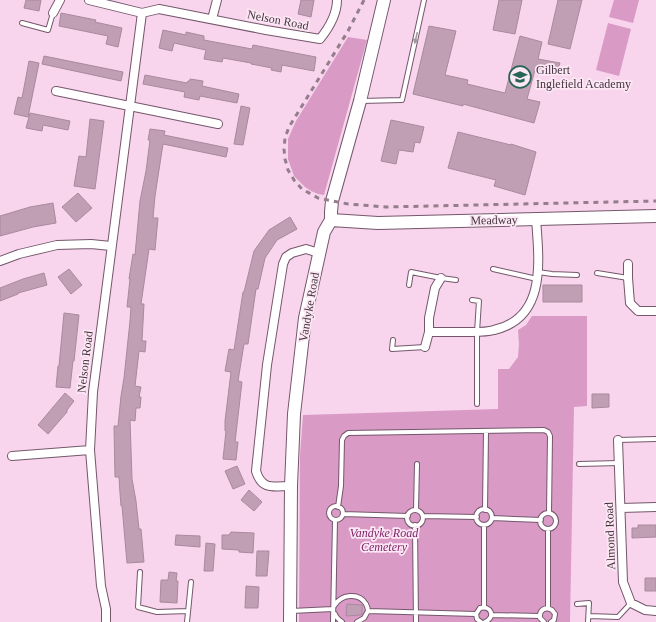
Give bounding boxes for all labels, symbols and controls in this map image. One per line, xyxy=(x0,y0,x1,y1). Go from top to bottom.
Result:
street label: Nelson Road xyxy=(246,7,310,33)
one-way arrow xyxy=(412,32,418,44)
place label: Gilbert Inglefield Academy xyxy=(536,63,631,91)
school or university icon: Gilbert Inglefield Academy xyxy=(507,64,533,90)
street label: Meadway xyxy=(470,213,518,227)
street label: Vandyke Road xyxy=(296,271,322,343)
street label: Nelson Road xyxy=(74,330,96,394)
street label: Almond Road xyxy=(602,502,618,570)
park label: Vandyke Road Cemetery xyxy=(350,526,419,554)

